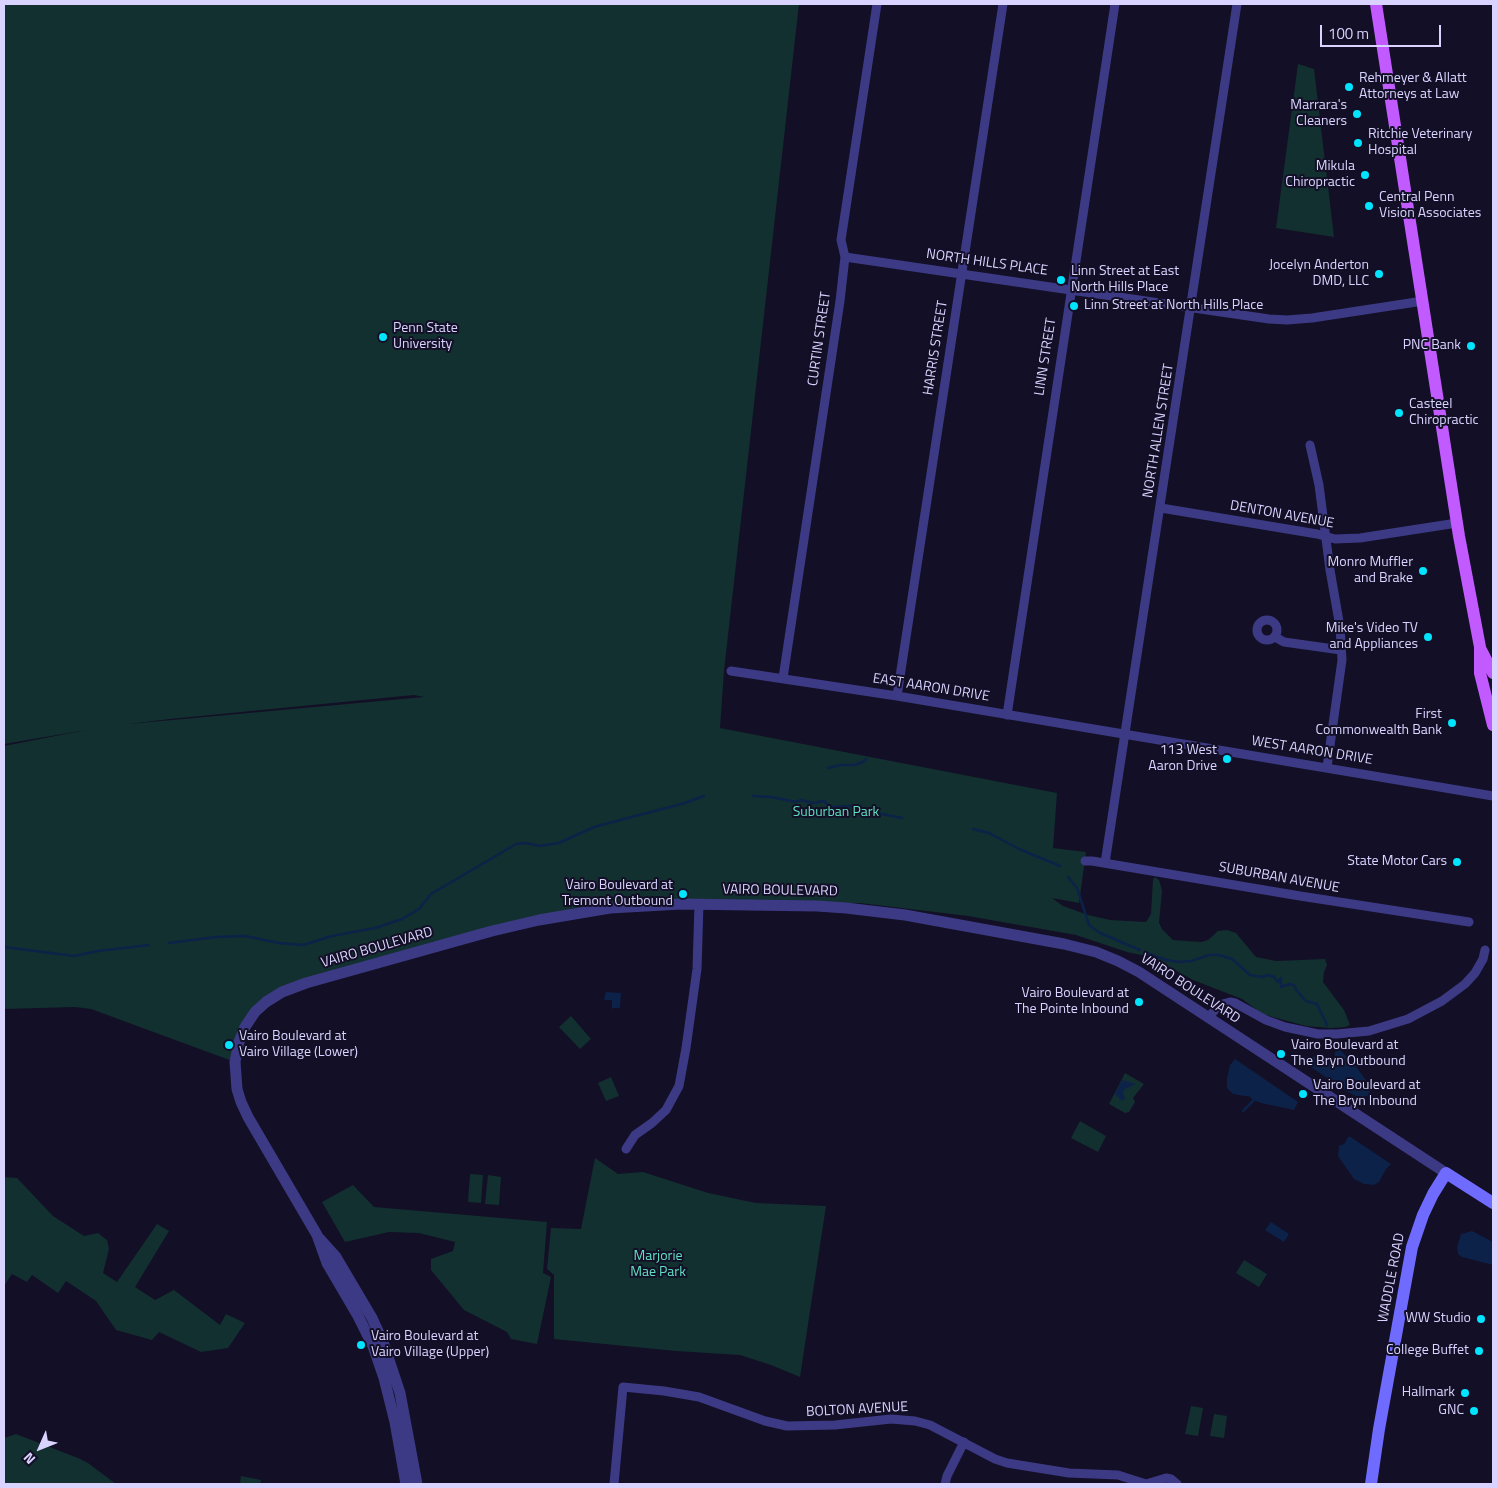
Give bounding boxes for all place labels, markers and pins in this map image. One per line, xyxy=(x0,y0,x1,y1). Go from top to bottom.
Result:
place label: Rehmeyer & Allatt Attorneys at Law xyxy=(1359,71,1467,104)
marker: Rehmeyer & Allatt Attorneys at Law xyxy=(1343,81,1355,93)
place label: Marrara's Cleaners xyxy=(1290,98,1347,130)
marker: Marrara's Cleaners xyxy=(1351,108,1363,120)
place label: Ritchie Veterinary Hospital xyxy=(1368,127,1472,160)
marker: Ritchie Veterinary Hospital xyxy=(1352,137,1364,149)
place label: Mikula Chiropractic xyxy=(1285,159,1355,192)
marker: Mikula Chiropractic xyxy=(1359,169,1371,181)
place label: Central Penn Vision Associates xyxy=(1379,190,1481,222)
marker: Central Penn Vision Associates xyxy=(1363,200,1375,212)
place label: Jocelyn Anderton DMD, LLC xyxy=(1269,258,1369,290)
place label: Linn Street at East North Hills Place xyxy=(1071,264,1179,296)
marker: Jocelyn Anderton DMD, LLC xyxy=(1373,268,1385,280)
marker: Linn Street at East North Hills Place xyxy=(1055,274,1067,286)
place label: Linn Street at North Hills Place xyxy=(1084,298,1263,314)
marker: Linn Street at North Hills Place xyxy=(1068,300,1080,312)
place label: Penn State University xyxy=(393,321,458,354)
marker: Penn State University xyxy=(377,331,389,343)
place label: PNC Bank xyxy=(1403,338,1461,354)
marker: PNC Bank xyxy=(1465,340,1477,352)
place label: Casteel Chiropractic xyxy=(1409,397,1479,430)
marker: Casteel Chiropractic xyxy=(1393,407,1405,419)
place label: Monro Muffler and Brake xyxy=(1328,555,1413,588)
marker: Monro Muffler and Brake xyxy=(1417,565,1429,577)
place label: Mike's Video TV and Appliances xyxy=(1326,621,1418,654)
marker: Mike's Video TV and Appliances xyxy=(1422,631,1434,643)
place label: First Commonwealth Bank xyxy=(1316,707,1442,740)
marker: First Commonwealth Bank xyxy=(1446,717,1458,729)
place label: 113 West Aaron Drive xyxy=(1148,743,1217,776)
marker: 113 West Aaron Drive xyxy=(1221,753,1233,765)
place label: State Motor Cars xyxy=(1347,854,1447,870)
marker: State Motor Cars xyxy=(1451,856,1463,868)
place label: Vairo Boulevard at Tremont Outbound xyxy=(562,878,673,910)
marker: Vairo Boulevard at Tremont Outbound xyxy=(677,888,689,900)
place label: Vairo Boulevard at The Pointe Inbound xyxy=(1015,986,1129,1019)
marker: Vairo Boulevard at The Pointe Inbound xyxy=(1133,996,1145,1008)
place label: Vairo Boulevard at Vairo Village (Lower) xyxy=(239,1029,358,1062)
place label: Vairo Boulevard at The Bryn Outbound xyxy=(1291,1038,1406,1070)
marker: Vairo Boulevard at Vairo Village (Lower) xyxy=(223,1039,235,1051)
marker: Vairo Boulevard at The Bryn Outbound xyxy=(1275,1048,1287,1060)
place label: Vairo Boulevard at The Bryn Inbound xyxy=(1313,1078,1420,1110)
marker: Vairo Boulevard at The Bryn Inbound xyxy=(1297,1088,1309,1100)
place label: WW Studio xyxy=(1405,1311,1471,1327)
marker: WW Studio xyxy=(1475,1313,1487,1325)
place label: Vairo Boulevard at Vairo Village (Upper) xyxy=(371,1329,489,1361)
marker: Vairo Boulevard at Vairo Village (Upper) xyxy=(355,1339,367,1351)
place label: College Buffet xyxy=(1386,1343,1469,1359)
marker: College Buffet xyxy=(1473,1345,1485,1357)
place label: Hallmark xyxy=(1402,1385,1455,1401)
marker: Hallmark xyxy=(1459,1387,1471,1399)
place label: GNC xyxy=(1438,1403,1464,1419)
marker: GNC xyxy=(1468,1405,1480,1417)

